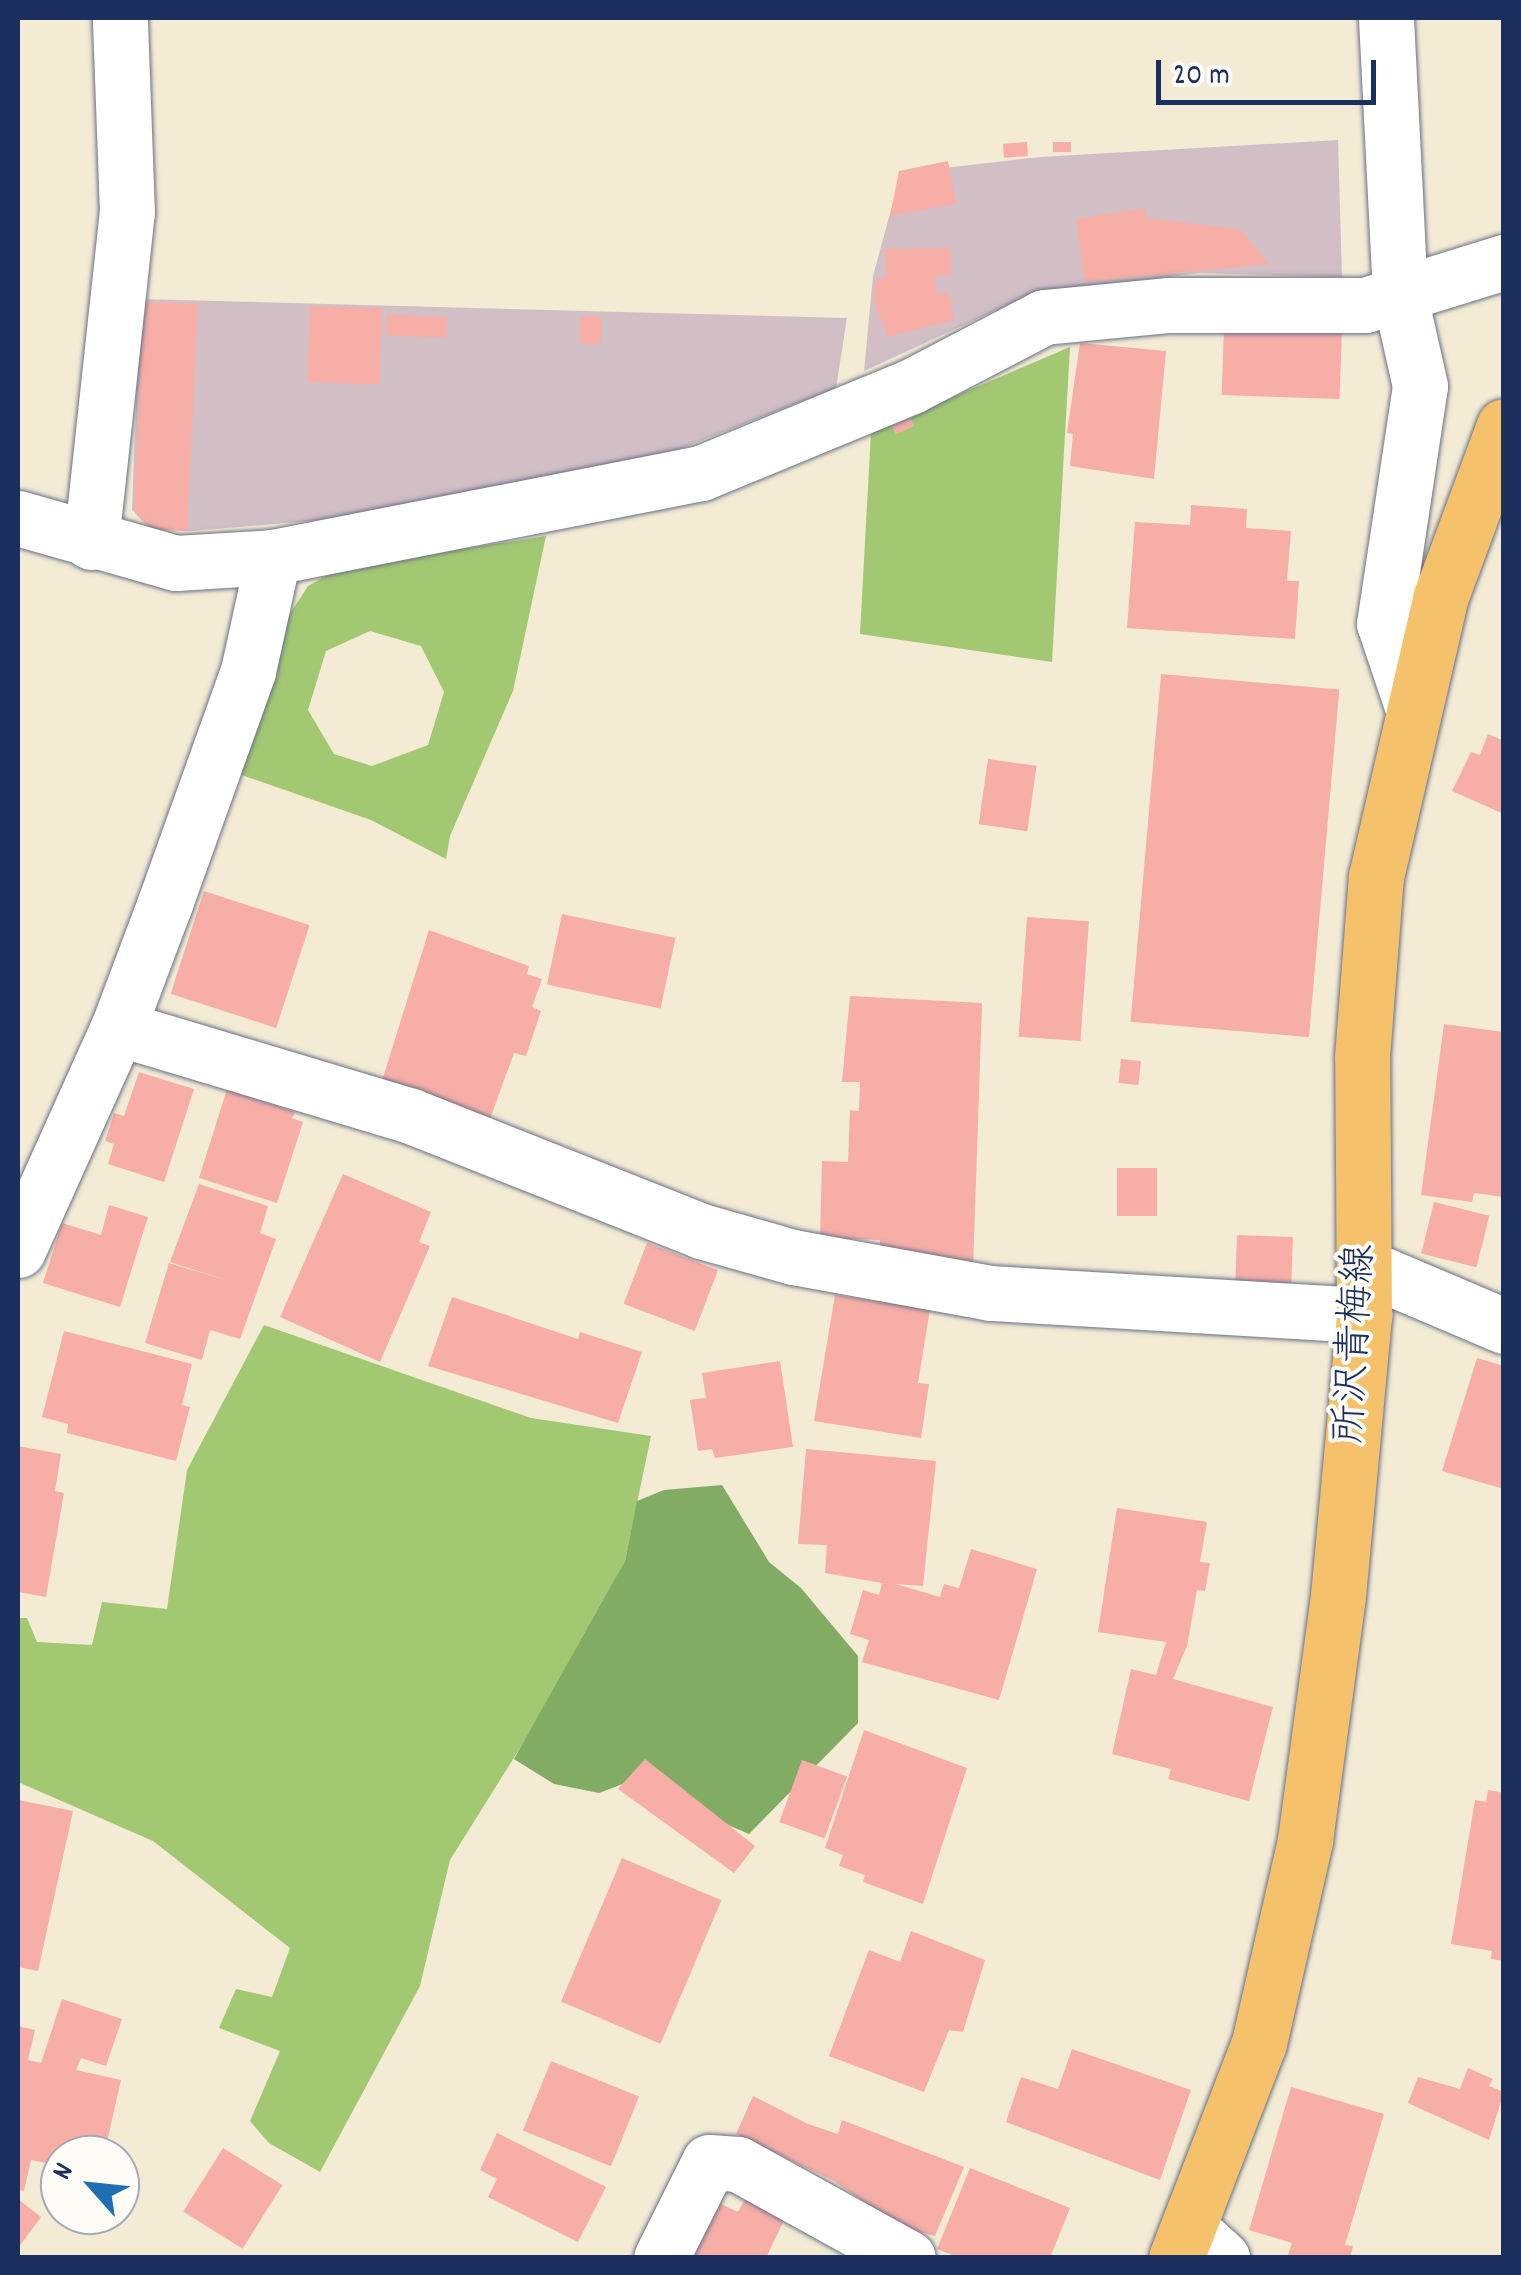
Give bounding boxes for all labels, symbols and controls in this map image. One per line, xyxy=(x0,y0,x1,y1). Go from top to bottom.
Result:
scale bar xyxy=(1161,40,1381,102)
text: 20 m xyxy=(1173,56,1230,99)
street label: 所沢青梅線 xyxy=(1329,1243,1387,1445)
north arrow xyxy=(40,2135,140,2235)
text: N xyxy=(44,2157,86,2188)

